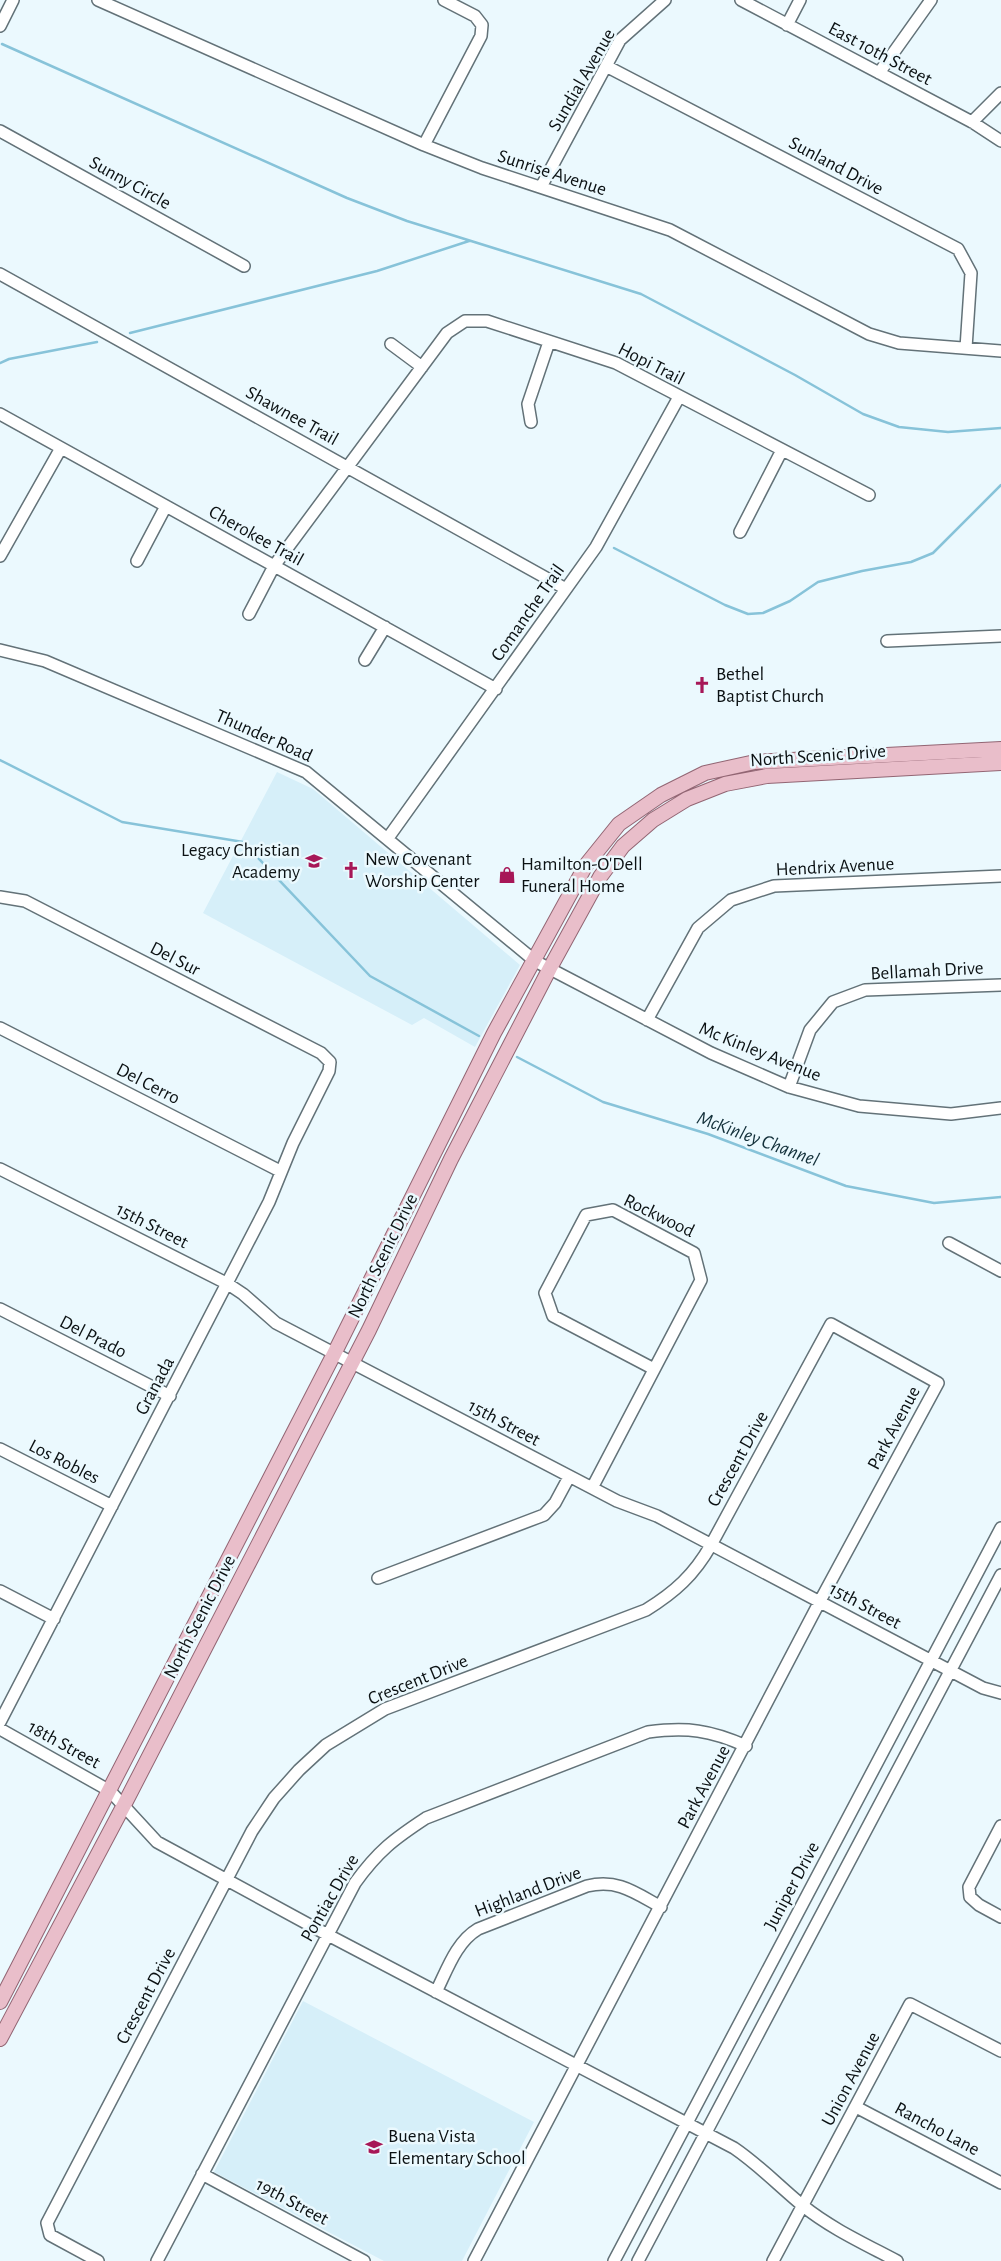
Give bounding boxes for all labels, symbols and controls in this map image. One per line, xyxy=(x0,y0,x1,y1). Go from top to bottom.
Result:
street label: East 10th Street xyxy=(825,19,935,89)
street label: Sundial Avenue xyxy=(545,26,619,134)
street label: Sunland Drive xyxy=(786,133,886,199)
street label: Sunrise Avenue xyxy=(495,146,609,200)
street label: Sunny Circle xyxy=(86,153,174,213)
street label: Hopi Trail xyxy=(615,339,687,389)
street label: Shawnee Trail xyxy=(243,383,341,449)
street label: Cherokee Trail xyxy=(205,502,307,570)
street label: Comanche Trail xyxy=(488,561,568,665)
place label: Bethel Baptist Church xyxy=(716,665,824,706)
church icon: Bethel Baptist Church xyxy=(692,675,712,695)
street label: Thunder Road xyxy=(213,706,315,766)
street label: North Scenic Drive xyxy=(750,742,886,770)
place label: Legacy Christian Academy xyxy=(181,841,300,882)
place label: New Covenant Worship Center xyxy=(365,850,479,891)
school or university icon: Legacy Christian Academy xyxy=(304,851,324,871)
street label: Hendrix Avenue xyxy=(775,854,895,880)
place label: Hamilton-O'Dell Funeral Home xyxy=(521,855,643,896)
church icon: New Covenant Worship Center xyxy=(341,860,361,880)
shop icon: Hamilton-O'Dell Funeral Home xyxy=(497,865,517,885)
street label: Del Sur xyxy=(147,938,203,980)
street label: Bellamah Drive xyxy=(870,959,984,983)
street label: Mc Kinley Avenue xyxy=(696,1019,824,1085)
street label: Del Cerro xyxy=(113,1060,183,1108)
water label: McKinley Channel xyxy=(694,1108,822,1170)
street label: North Scenic Drive xyxy=(345,1191,421,1321)
street label: Rockwood xyxy=(621,1191,698,1241)
street label: 15th Street xyxy=(113,1200,191,1252)
street label: Del Prado xyxy=(56,1312,130,1362)
street label: Granada xyxy=(132,1354,178,1418)
street label: Park Avenue xyxy=(864,1383,924,1473)
street label: 15th Street xyxy=(465,1396,543,1450)
street label: Crescent Drive xyxy=(704,1408,772,1510)
street label: Los Robles xyxy=(26,1436,102,1488)
street label: North Scenic Drive xyxy=(161,1552,239,1682)
street label: 15th Street xyxy=(826,1579,904,1633)
street label: Crescent Drive xyxy=(365,1651,471,1709)
street label: 18th Street xyxy=(25,1717,103,1773)
street label: Park Avenue xyxy=(674,1742,734,1832)
street label: Juniper Drive xyxy=(761,1839,823,1933)
street label: Pontiac Drive xyxy=(297,1851,363,1945)
street label: Highland Drive xyxy=(472,1863,584,1921)
street label: Crescent Drive xyxy=(113,1945,179,2047)
street label: Union Avenue xyxy=(818,2029,884,2129)
street label: Rancho Lane xyxy=(891,2099,983,2159)
place label: Buena Vista Elementary School xyxy=(388,2127,526,2168)
school or university icon: Buena Vista Elementary School xyxy=(364,2137,384,2157)
street label: 19th Street xyxy=(253,2175,331,2229)

